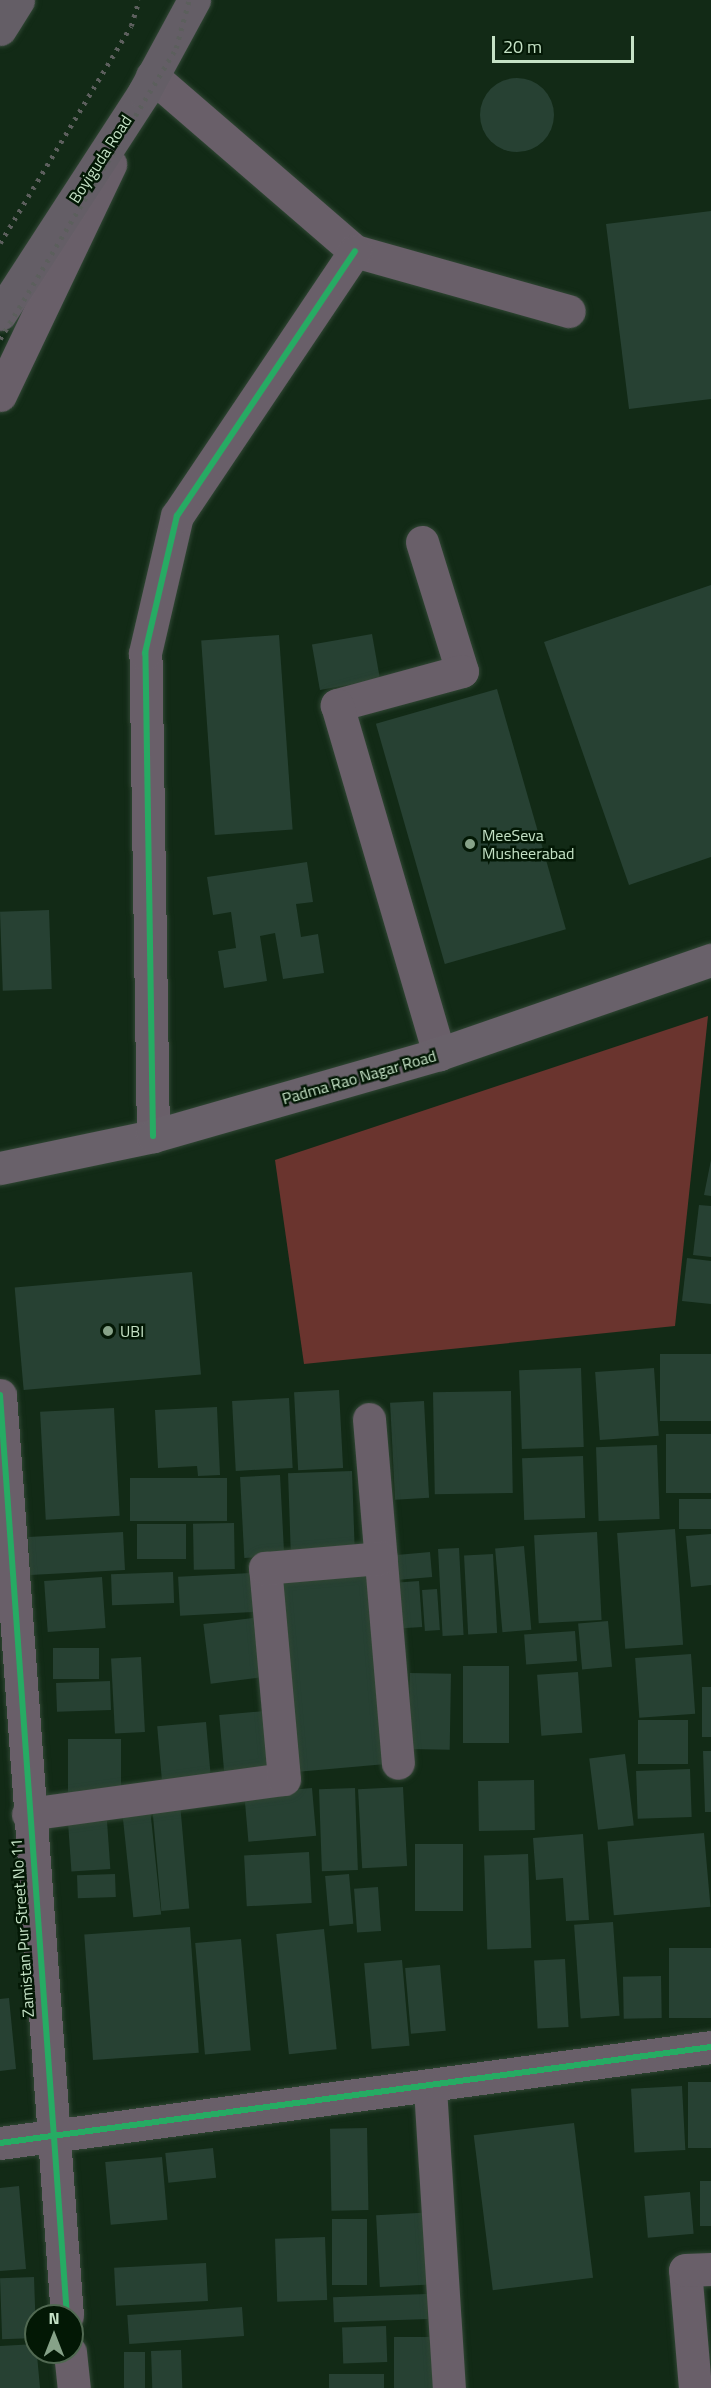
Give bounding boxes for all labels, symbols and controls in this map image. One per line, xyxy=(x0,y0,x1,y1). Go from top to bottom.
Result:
scale bar xyxy=(495,24,638,62)
text: 20 m xyxy=(503,33,542,60)
street label: Boyiguda Road xyxy=(65,112,135,206)
place label: MeeSeva Musheerabad xyxy=(482,825,575,863)
marker: MeeSeva Musheerabad xyxy=(463,837,477,851)
street label: Padma Rao Nagar Road xyxy=(280,1046,438,1108)
place label: UBI xyxy=(120,1321,144,1341)
marker: UBI xyxy=(101,1324,115,1338)
street label: Zamistan Pur Street No 11 xyxy=(6,1838,38,2018)
north arrow xyxy=(24,2304,84,2364)
text: N xyxy=(48,2306,60,2330)

